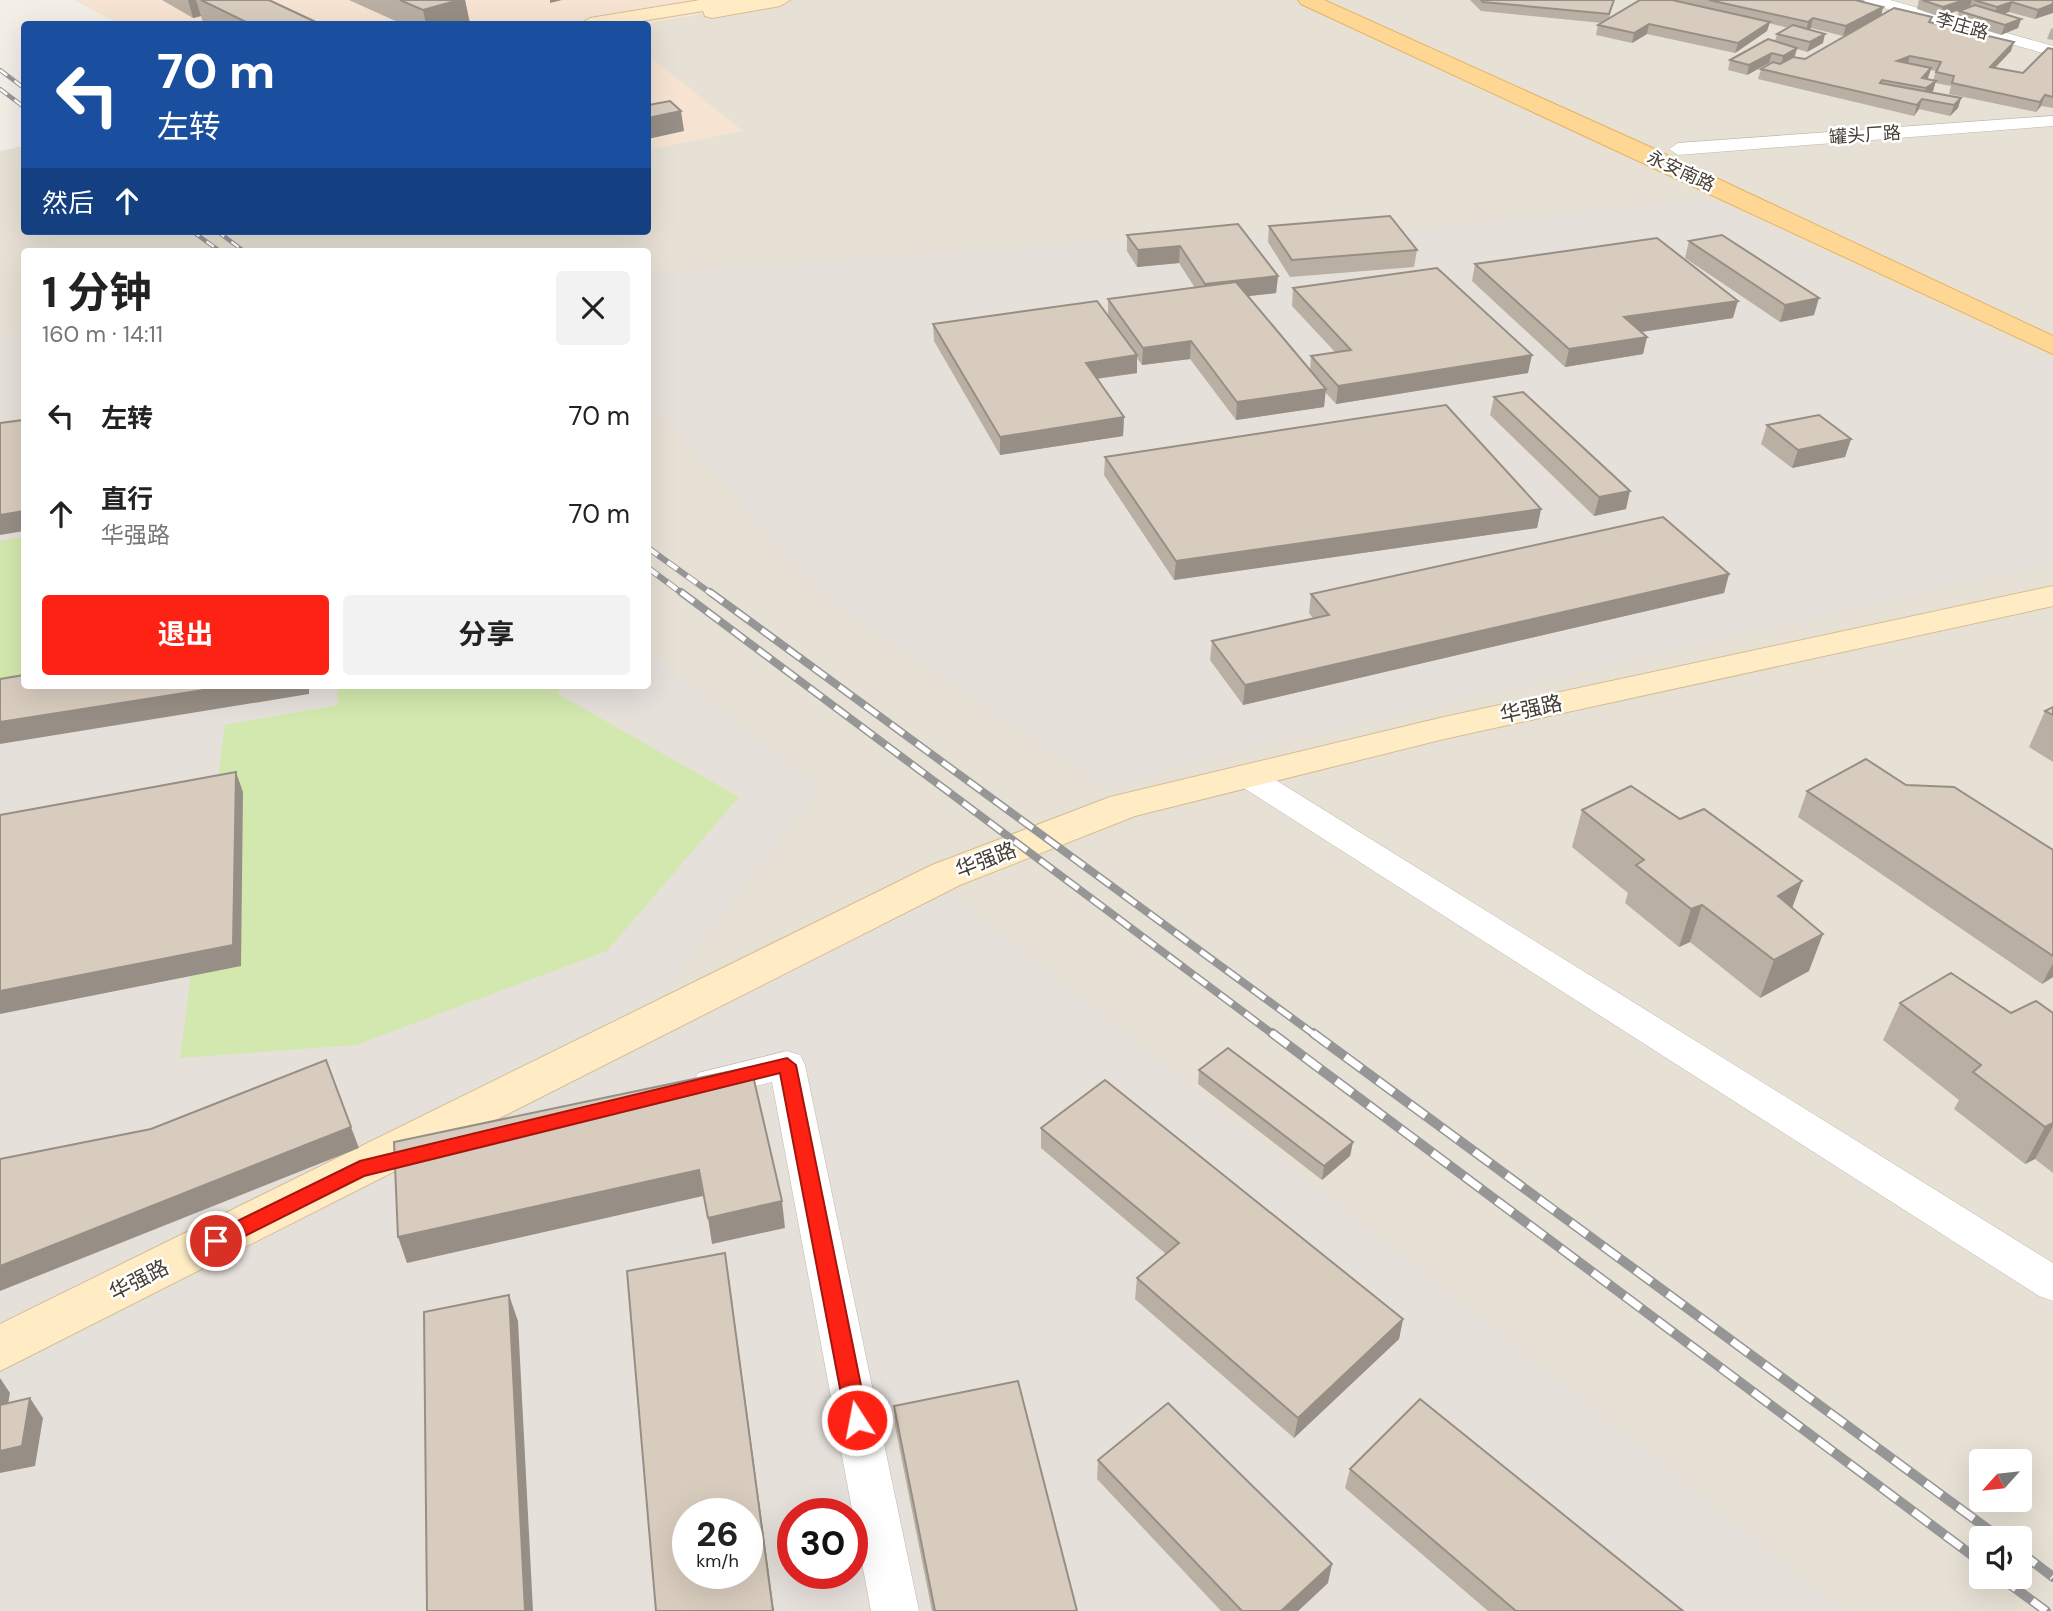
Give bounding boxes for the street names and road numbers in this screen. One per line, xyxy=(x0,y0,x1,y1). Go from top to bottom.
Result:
street label: 李庄路 xyxy=(1933,7,1991,45)
street label: 罐头厂路 xyxy=(1828,121,1902,149)
street label: 永安南路 xyxy=(1643,145,1719,197)
street label: 华强路 xyxy=(1497,689,1565,729)
street label: 华强路 xyxy=(952,836,1020,884)
street label: 华强路 xyxy=(105,1253,173,1307)

